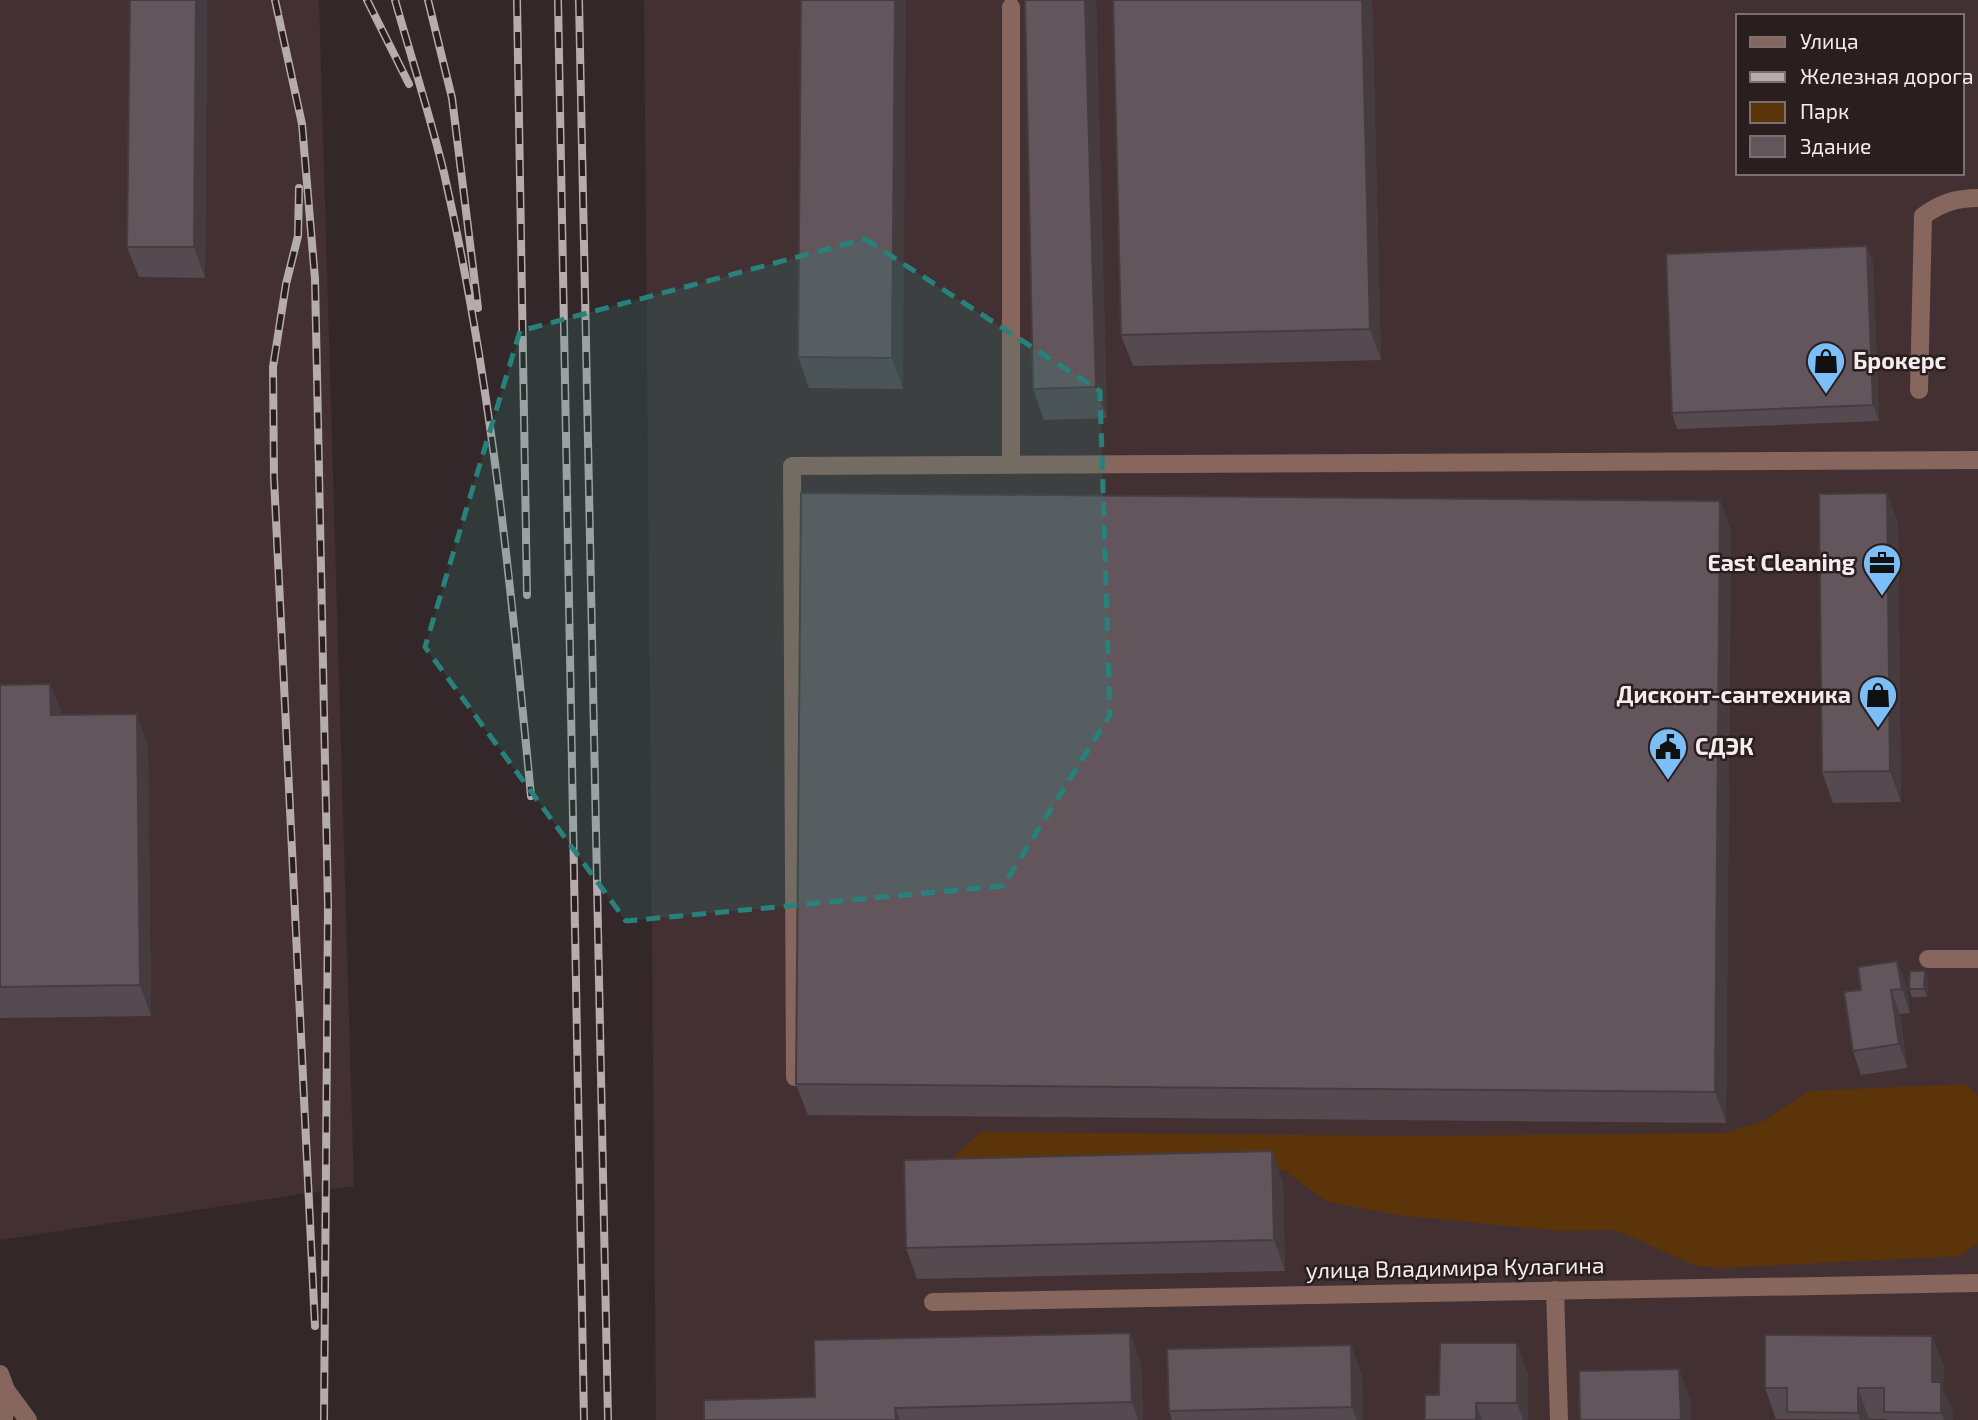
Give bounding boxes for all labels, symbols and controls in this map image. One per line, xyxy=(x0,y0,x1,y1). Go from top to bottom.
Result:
legend xyxy=(1736,14,1964,175)
text: Улица xyxy=(1800,28,1859,53)
text: Железная дорога xyxy=(1800,63,1973,88)
text: Парк xyxy=(1800,98,1849,123)
text: Здание xyxy=(1800,133,1871,158)
shop icon: Брокерс xyxy=(1805,340,1847,395)
place label: Брокерс xyxy=(1853,346,1947,374)
office icon: East Cleaning xyxy=(1861,542,1903,597)
place label: East Cleaning xyxy=(1707,548,1856,576)
shop icon: Дисконт-сантехника xyxy=(1857,674,1899,729)
place label: Дисконт-сантехника xyxy=(1616,680,1851,708)
public building icon: СДЭК xyxy=(1647,726,1689,781)
place label: СДЭК xyxy=(1695,732,1754,760)
street label: улица Владимира Кулагина xyxy=(1305,1250,1605,1285)

